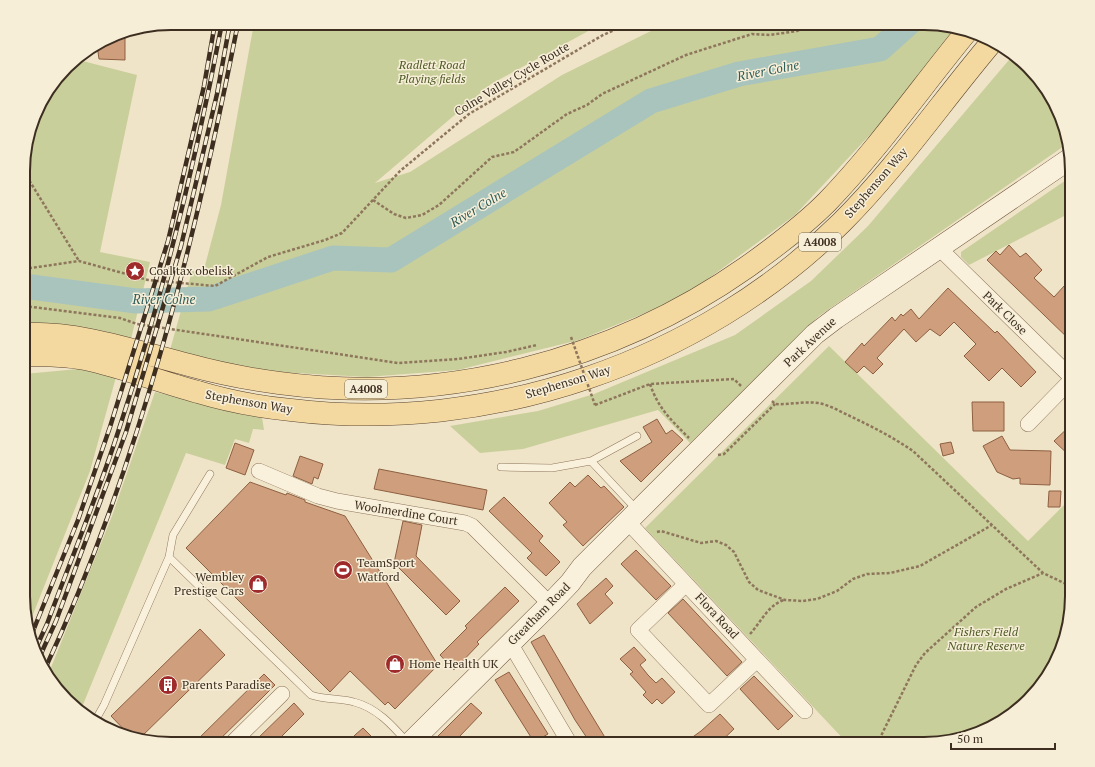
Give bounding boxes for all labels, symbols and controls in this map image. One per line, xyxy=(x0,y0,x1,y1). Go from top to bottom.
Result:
street label: Colne Valley Cycle Route xyxy=(452,38,572,119)
water label: River Colne xyxy=(734,55,801,85)
park label: Radlett Road Playing fields xyxy=(397,57,466,86)
street label: Stephenson Way xyxy=(841,144,911,221)
water label: River Colne xyxy=(446,183,510,231)
road number: A4008 xyxy=(799,233,841,251)
place icon: Coal tax obelisk xyxy=(124,260,146,282)
place label: Coal tax obelisk xyxy=(149,263,234,278)
street label: Park Close xyxy=(980,288,1031,338)
water label: River Colne xyxy=(132,290,195,308)
street label: Park Avenue xyxy=(780,314,839,370)
street label: Stephenson Way xyxy=(523,361,613,402)
road number: A4008 xyxy=(345,380,387,398)
street label: Stephenson Way xyxy=(204,386,295,417)
street label: Woolmerdine Court xyxy=(353,497,459,528)
place label: TeamSport Watford xyxy=(357,555,416,584)
sports icon: TeamSport Watford xyxy=(332,559,354,581)
place label: Wembley Prestige Cars xyxy=(174,569,245,598)
shop icon: Wembley Prestige Cars xyxy=(247,573,269,595)
street label: Greatham Road xyxy=(504,579,573,648)
street label: Flora Road xyxy=(692,590,743,642)
park label: Fishers Field Nature Reserve xyxy=(946,624,1025,653)
shop icon: Home Health UK xyxy=(384,653,406,675)
place label: Home Health UK xyxy=(409,656,499,671)
building icon: Parents Paradise xyxy=(157,674,179,696)
place label: Parents Paradise xyxy=(182,677,271,692)
scale bar xyxy=(951,725,1055,751)
text: 50 m xyxy=(957,731,984,746)

